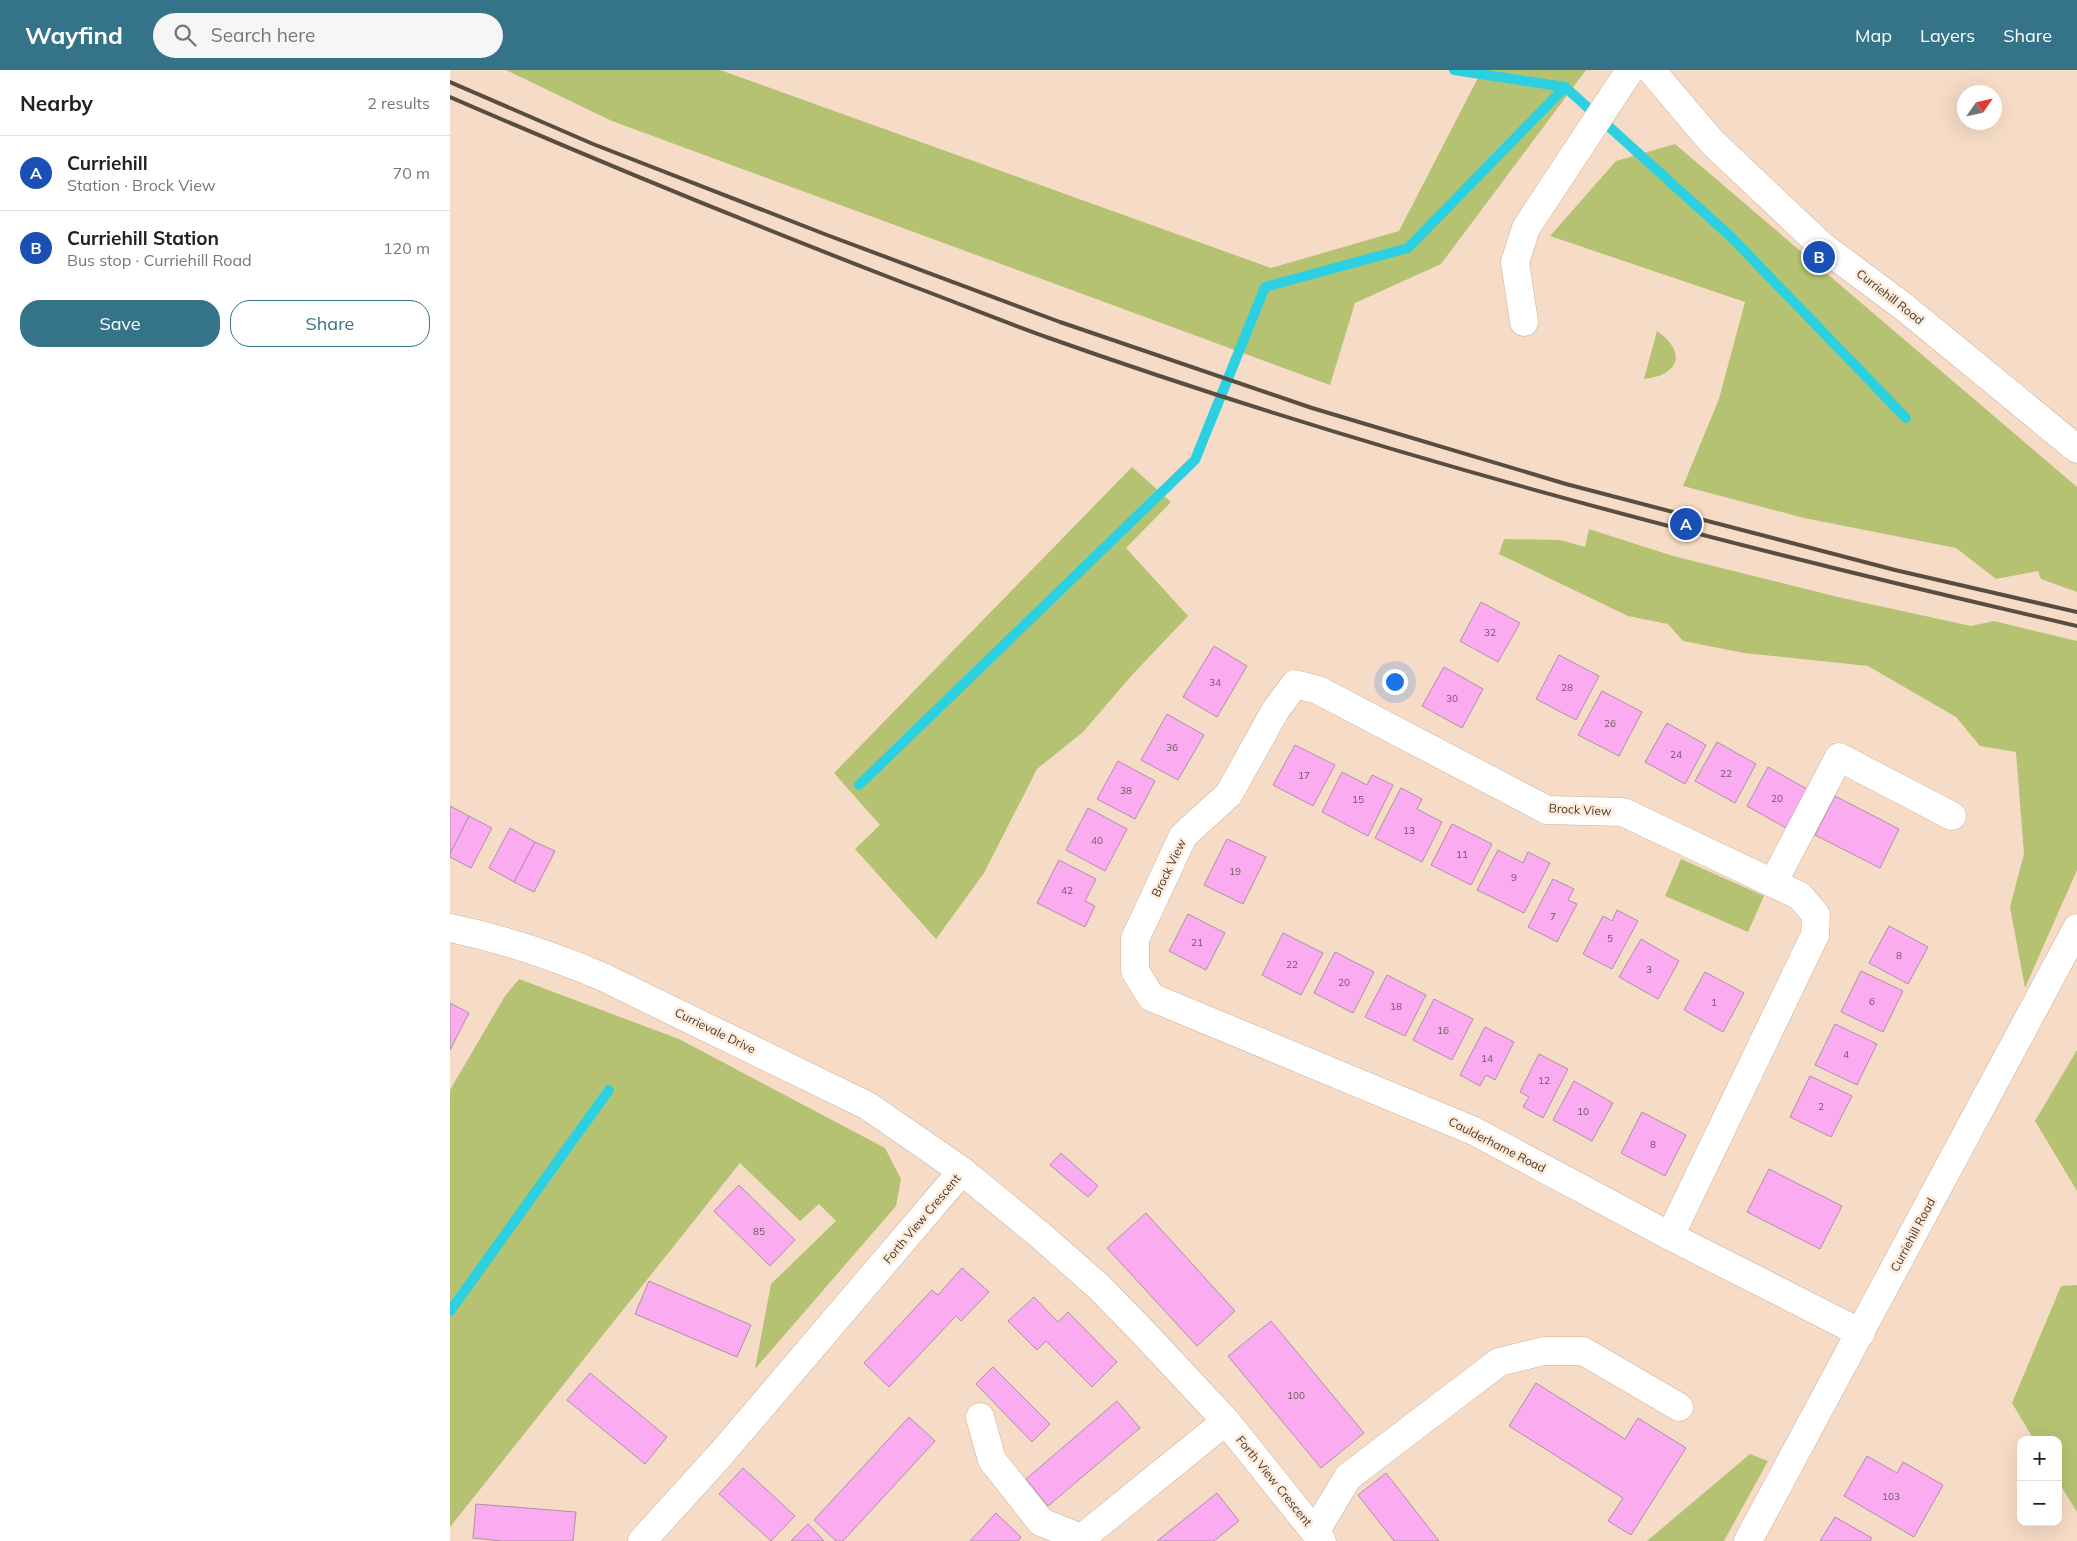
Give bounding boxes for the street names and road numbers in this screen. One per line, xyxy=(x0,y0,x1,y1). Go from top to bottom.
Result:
street label: Curriehill Road xyxy=(1854,266,1927,328)
street label: Brock View xyxy=(1548,800,1612,819)
street label: Brock View xyxy=(1148,836,1189,899)
street label: Currievale Drive xyxy=(672,1005,758,1057)
street label: Caulderhame Road xyxy=(1446,1114,1548,1176)
street label: Forth View Crescent xyxy=(880,1171,963,1266)
street label: Curriehill Road xyxy=(1887,1195,1938,1274)
street label: Forth View Crescent xyxy=(1233,1432,1316,1529)

